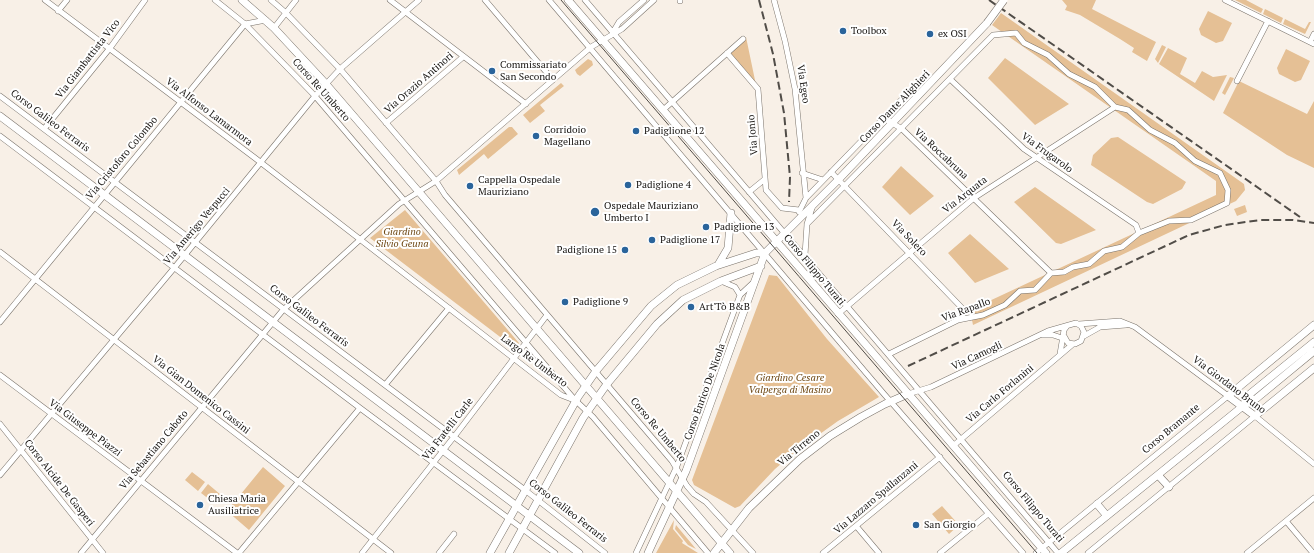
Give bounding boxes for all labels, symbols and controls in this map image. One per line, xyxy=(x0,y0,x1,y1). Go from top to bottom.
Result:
street label: Via Giambattista Vico xyxy=(53,17,123,101)
place label: Toolbox xyxy=(851,25,887,37)
marker: Toolbox xyxy=(838,26,848,36)
place label: ex OSI xyxy=(938,28,967,40)
marker: ex OSI xyxy=(925,29,935,39)
street label: Via Orazio Antinori xyxy=(382,50,456,116)
street label: Corso Re Umberto xyxy=(290,56,352,124)
place label: Commissariato San Secondo xyxy=(500,59,567,82)
street label: Via Egeo xyxy=(794,64,812,104)
marker: Commissariato San Secondo xyxy=(487,66,497,76)
street label: Corso Dante Alighieri xyxy=(857,68,933,146)
street label: Via Alfonso Lamarmora xyxy=(163,76,255,148)
street label: Corso Galileo Ferraris xyxy=(8,87,92,155)
street label: Via Cristoforo Colombo xyxy=(84,114,160,202)
street label: Via Jonio xyxy=(745,114,761,156)
place label: Corridoio Magellano xyxy=(544,124,591,148)
place label: Padiglione 12 xyxy=(644,125,704,137)
marker: Padiglione 12 xyxy=(631,126,641,136)
street label: Via Roccabruna xyxy=(912,126,970,182)
street label: Via Frugarolo xyxy=(1019,130,1075,176)
marker: Corridoio Magellano xyxy=(531,131,541,141)
place label: Cappella Ospedale Mauriziano xyxy=(478,174,560,198)
street label: Via Arquata xyxy=(940,174,990,216)
place label: Padiglione 4 xyxy=(636,179,691,191)
marker: Padiglione 4 xyxy=(623,180,633,190)
marker: Cappella Ospedale Mauriziano xyxy=(465,181,475,191)
street label: Via Amerigo Vespucci xyxy=(161,185,233,267)
place label: Ospedale Mauriziano Umberto I xyxy=(604,200,698,224)
marker: Ospedale Mauriziano Umberto I xyxy=(589,206,601,218)
street label: Via Solero xyxy=(889,217,929,259)
place label: Padiglione 13 xyxy=(714,221,774,233)
marker: Padiglione 13 xyxy=(701,222,711,232)
park label: Giardino Silvio Geuna xyxy=(375,226,429,250)
street label: Corso Filippo Turati xyxy=(781,232,847,308)
place label: Padiglione 17 xyxy=(660,234,720,246)
marker: Padiglione 17 xyxy=(647,235,657,245)
place label: Padiglione 15 xyxy=(557,244,617,256)
marker: Padiglione 15 xyxy=(620,245,630,255)
street label: Corso Galileo Ferraris xyxy=(267,282,351,350)
place label: Padiglione 9 xyxy=(573,296,628,308)
street label: Via Rapallo xyxy=(940,296,992,324)
marker: Padiglione 9 xyxy=(560,297,570,307)
place label: Art'Tò B&B xyxy=(699,301,750,313)
marker: Art'Tò B&B xyxy=(686,302,696,312)
street label: Largo Re Umberto xyxy=(498,332,570,390)
street label: Via Camogli xyxy=(950,339,1004,373)
street label: Corso Enrico De Nicola xyxy=(682,342,728,442)
street label: Via Gian Domenico Cassini xyxy=(150,353,252,437)
street label: Via Giordano Bruno xyxy=(1190,354,1268,416)
street label: Via Carlo Forlanini xyxy=(964,362,1036,426)
park label: Giardino Cesare Valperga di Masino xyxy=(749,372,831,396)
street label: Corso Re Umberto xyxy=(628,395,688,465)
street label: Via Fratelli Carle xyxy=(420,396,476,462)
street label: Via Giuseppe Piazzi xyxy=(46,397,124,459)
street label: Corso Bramante xyxy=(1140,402,1202,456)
street label: Via Sebastiano Caboto xyxy=(117,408,191,492)
street label: Via Tirreno xyxy=(776,427,822,469)
street label: Corso Alcide De Gasperi xyxy=(21,437,97,529)
street label: Via Lazzaro Spallanzani xyxy=(831,459,921,537)
street label: Corso Filippo Turati xyxy=(1000,469,1066,545)
street label: Corso Galileo Ferraris xyxy=(526,477,610,545)
place label: Chiesa Maria Ausiliatrice xyxy=(208,493,266,516)
marker: Chiesa Maria Ausiliatrice xyxy=(195,500,205,510)
place label: San Giorgio xyxy=(924,519,976,531)
marker: San Giorgio xyxy=(911,520,921,530)

